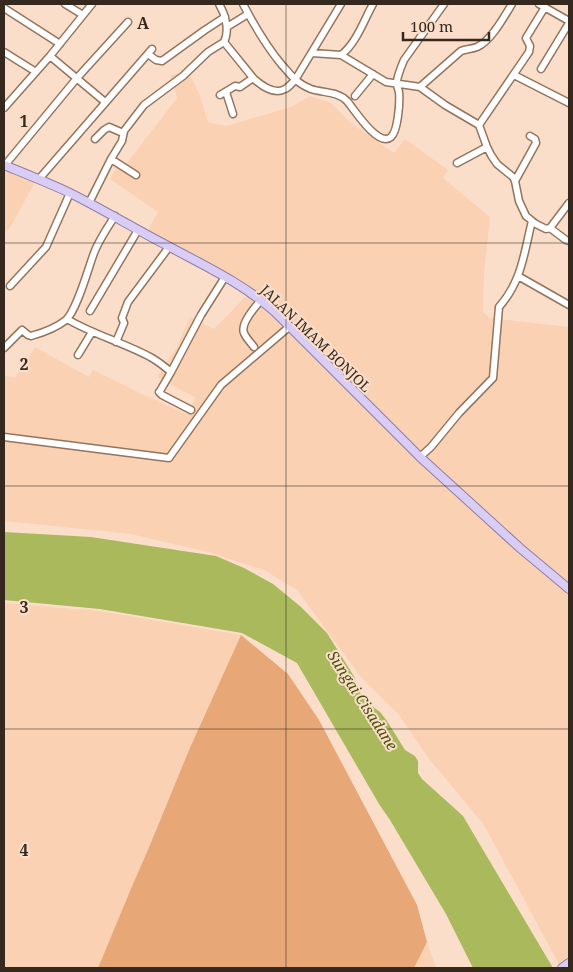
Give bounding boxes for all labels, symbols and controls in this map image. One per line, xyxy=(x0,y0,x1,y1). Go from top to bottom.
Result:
scale bar xyxy=(403,10,489,42)
text: A xyxy=(137,12,150,34)
text: 100 m xyxy=(410,16,453,36)
text: 1 xyxy=(19,110,29,132)
street label: JALAN IMAM BONJOL xyxy=(256,279,376,396)
text: 2 xyxy=(19,353,29,375)
text: 3 xyxy=(19,596,29,618)
water label: Sungai Cisadane xyxy=(323,646,403,754)
text: 4 xyxy=(19,839,29,861)

